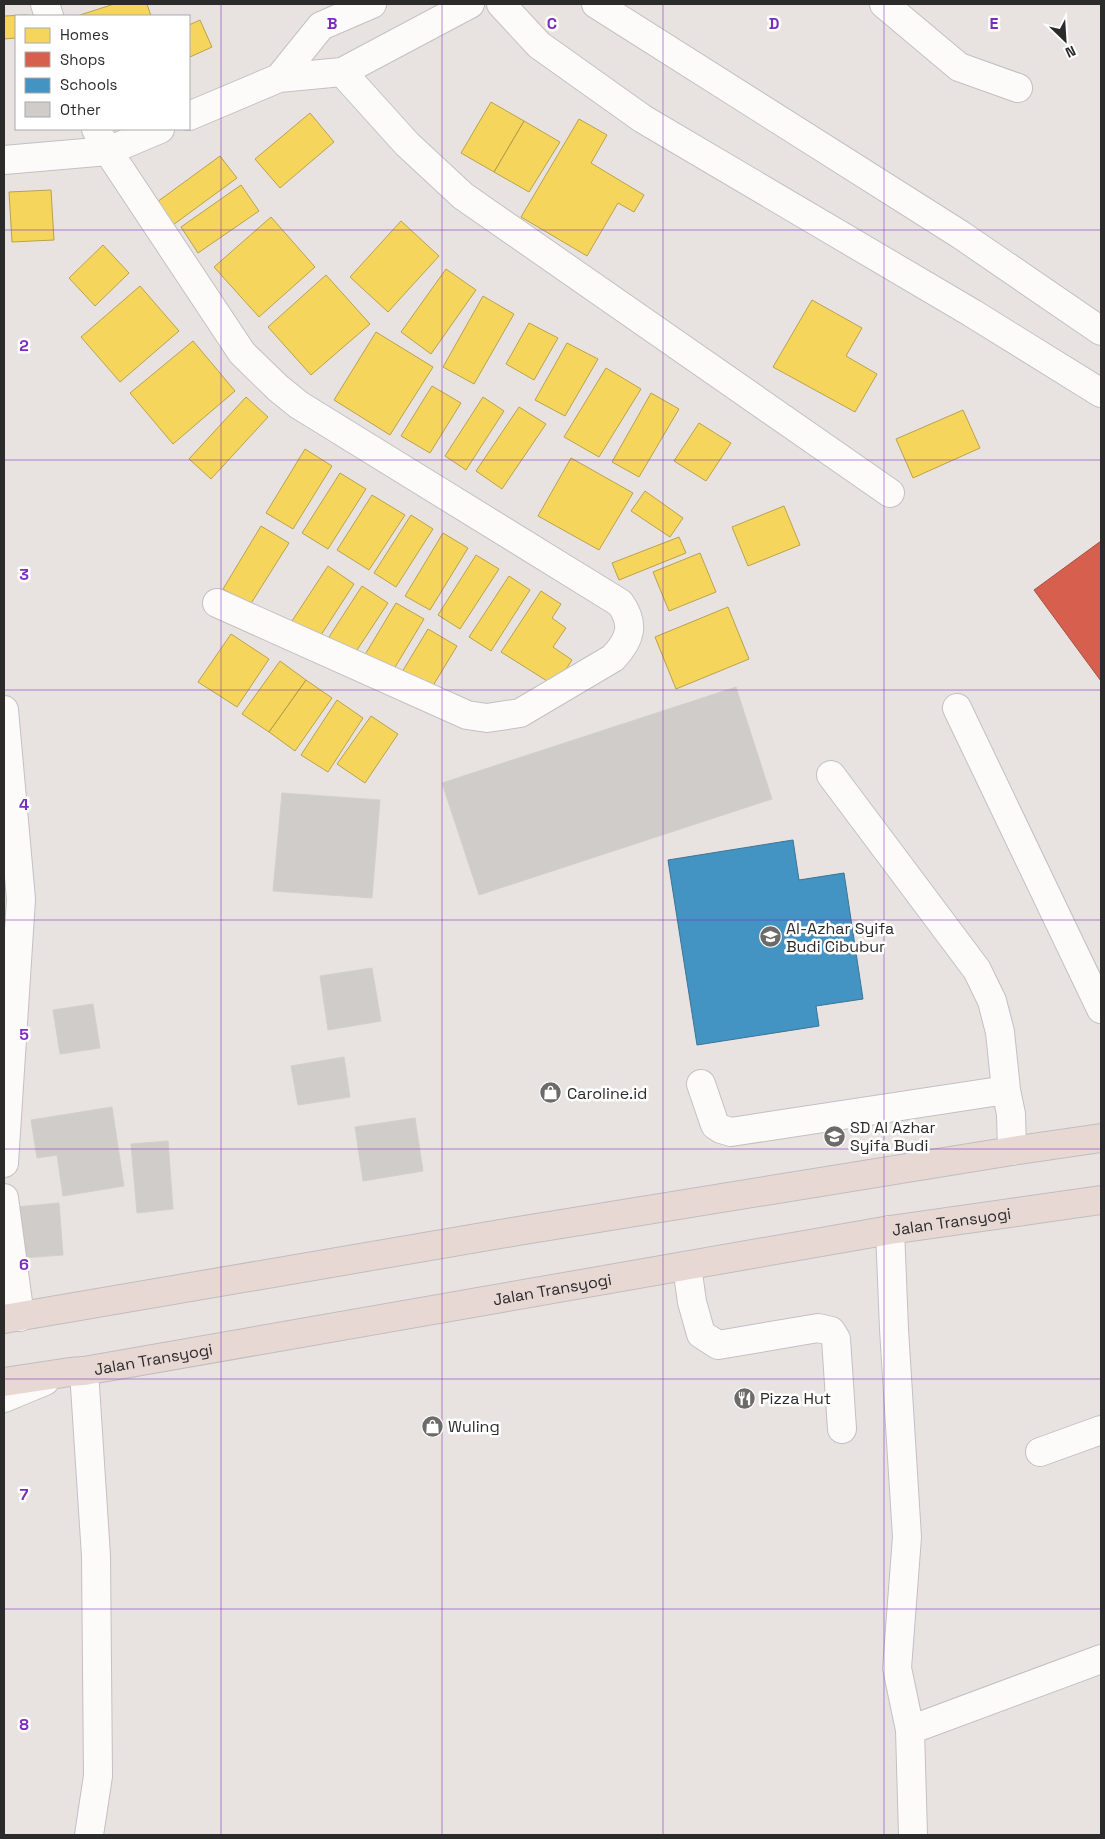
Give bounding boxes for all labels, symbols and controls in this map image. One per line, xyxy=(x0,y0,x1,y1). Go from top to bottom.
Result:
text: B xyxy=(327,13,337,34)
text: C xyxy=(547,13,557,34)
text: D xyxy=(769,13,779,34)
text: E xyxy=(990,13,999,34)
legend xyxy=(15,15,190,130)
north arrow xyxy=(1040,15,1090,65)
text: Homes xyxy=(60,25,109,44)
text: N xyxy=(1062,42,1079,62)
text: Shops xyxy=(60,50,105,69)
text: Schools xyxy=(60,75,118,94)
text: Other xyxy=(60,100,101,119)
text: 2 xyxy=(19,335,29,356)
text: 3 xyxy=(19,564,29,585)
text: 4 xyxy=(19,794,29,815)
place label: Al-Azhar Syifa Budi Cibubur xyxy=(786,918,894,957)
school or university icon: Al-Azhar Syifa Budi Cibubur xyxy=(758,925,782,949)
text: 5 xyxy=(19,1024,29,1045)
shop icon: Caroline.id xyxy=(539,1081,563,1105)
place label: Caroline.id xyxy=(567,1083,647,1104)
place label: SD Al Azhar Syifa Budi xyxy=(850,1117,936,1156)
school or university icon: SD Al Azhar Syifa Budi xyxy=(822,1124,846,1148)
street label: Jalan Transyogi xyxy=(890,1202,1012,1240)
text: 6 xyxy=(19,1254,29,1275)
street label: Jalan Transyogi xyxy=(491,1268,613,1310)
street label: Jalan Transyogi xyxy=(92,1338,214,1380)
restaurant icon: Pizza Hut xyxy=(732,1386,756,1410)
place label: Pizza Hut xyxy=(760,1388,831,1409)
shop icon: Wuling xyxy=(420,1414,444,1438)
place label: Wuling xyxy=(448,1416,500,1437)
text: 7 xyxy=(20,1484,29,1505)
text: 8 xyxy=(19,1714,29,1735)

